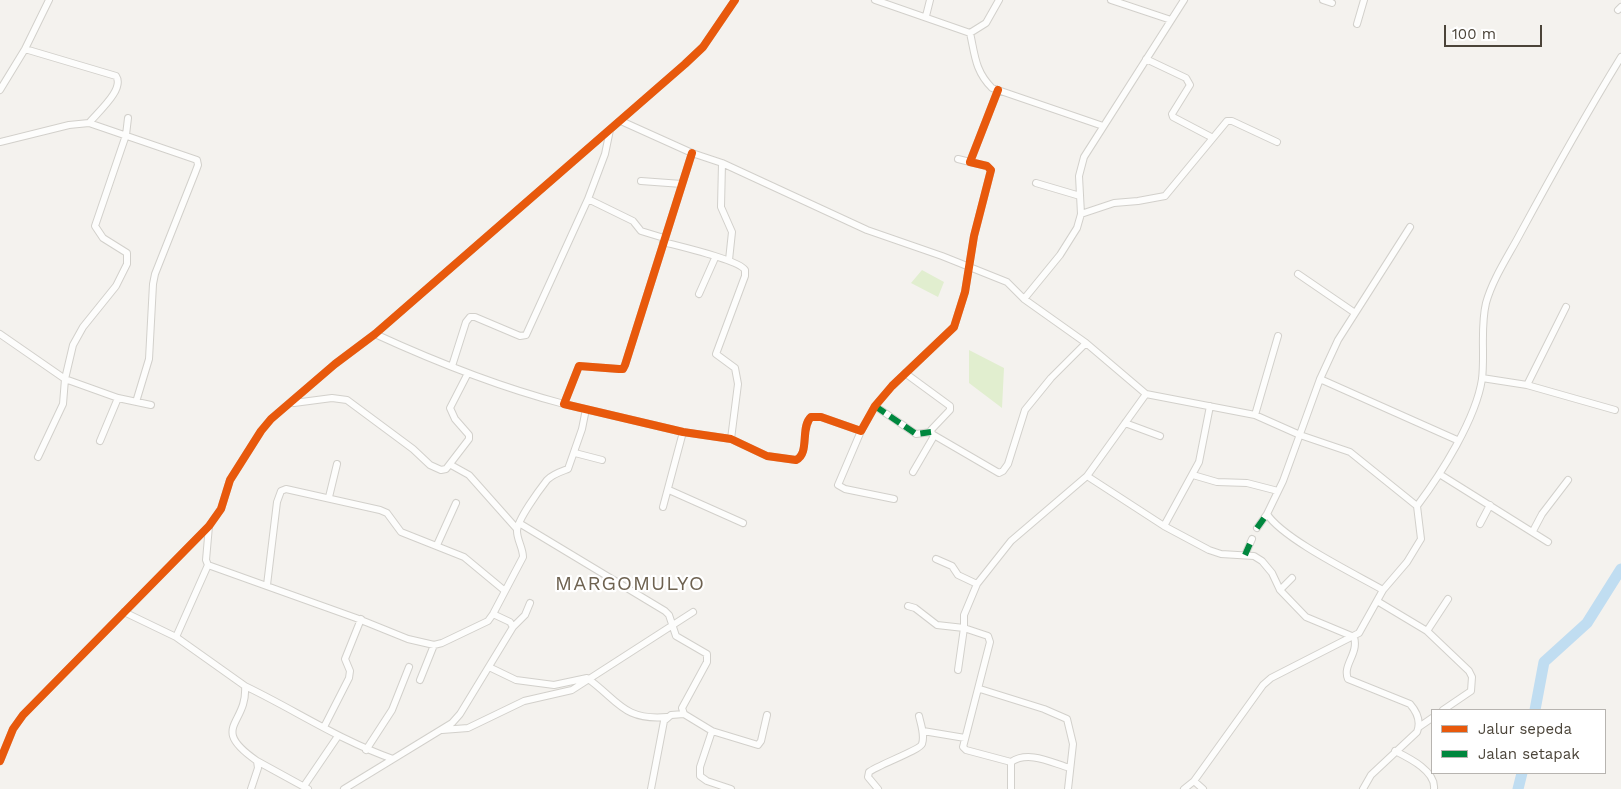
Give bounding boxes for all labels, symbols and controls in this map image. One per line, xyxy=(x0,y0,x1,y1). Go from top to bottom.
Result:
scale bar xyxy=(1446,15,1544,47)
text: 100 m xyxy=(1452,25,1496,43)
district label: MARGOMULYO xyxy=(554,572,706,596)
legend xyxy=(1431,709,1606,774)
text: Jalur sepeda xyxy=(1478,720,1572,738)
text: Jalan setapak xyxy=(1478,745,1580,763)

